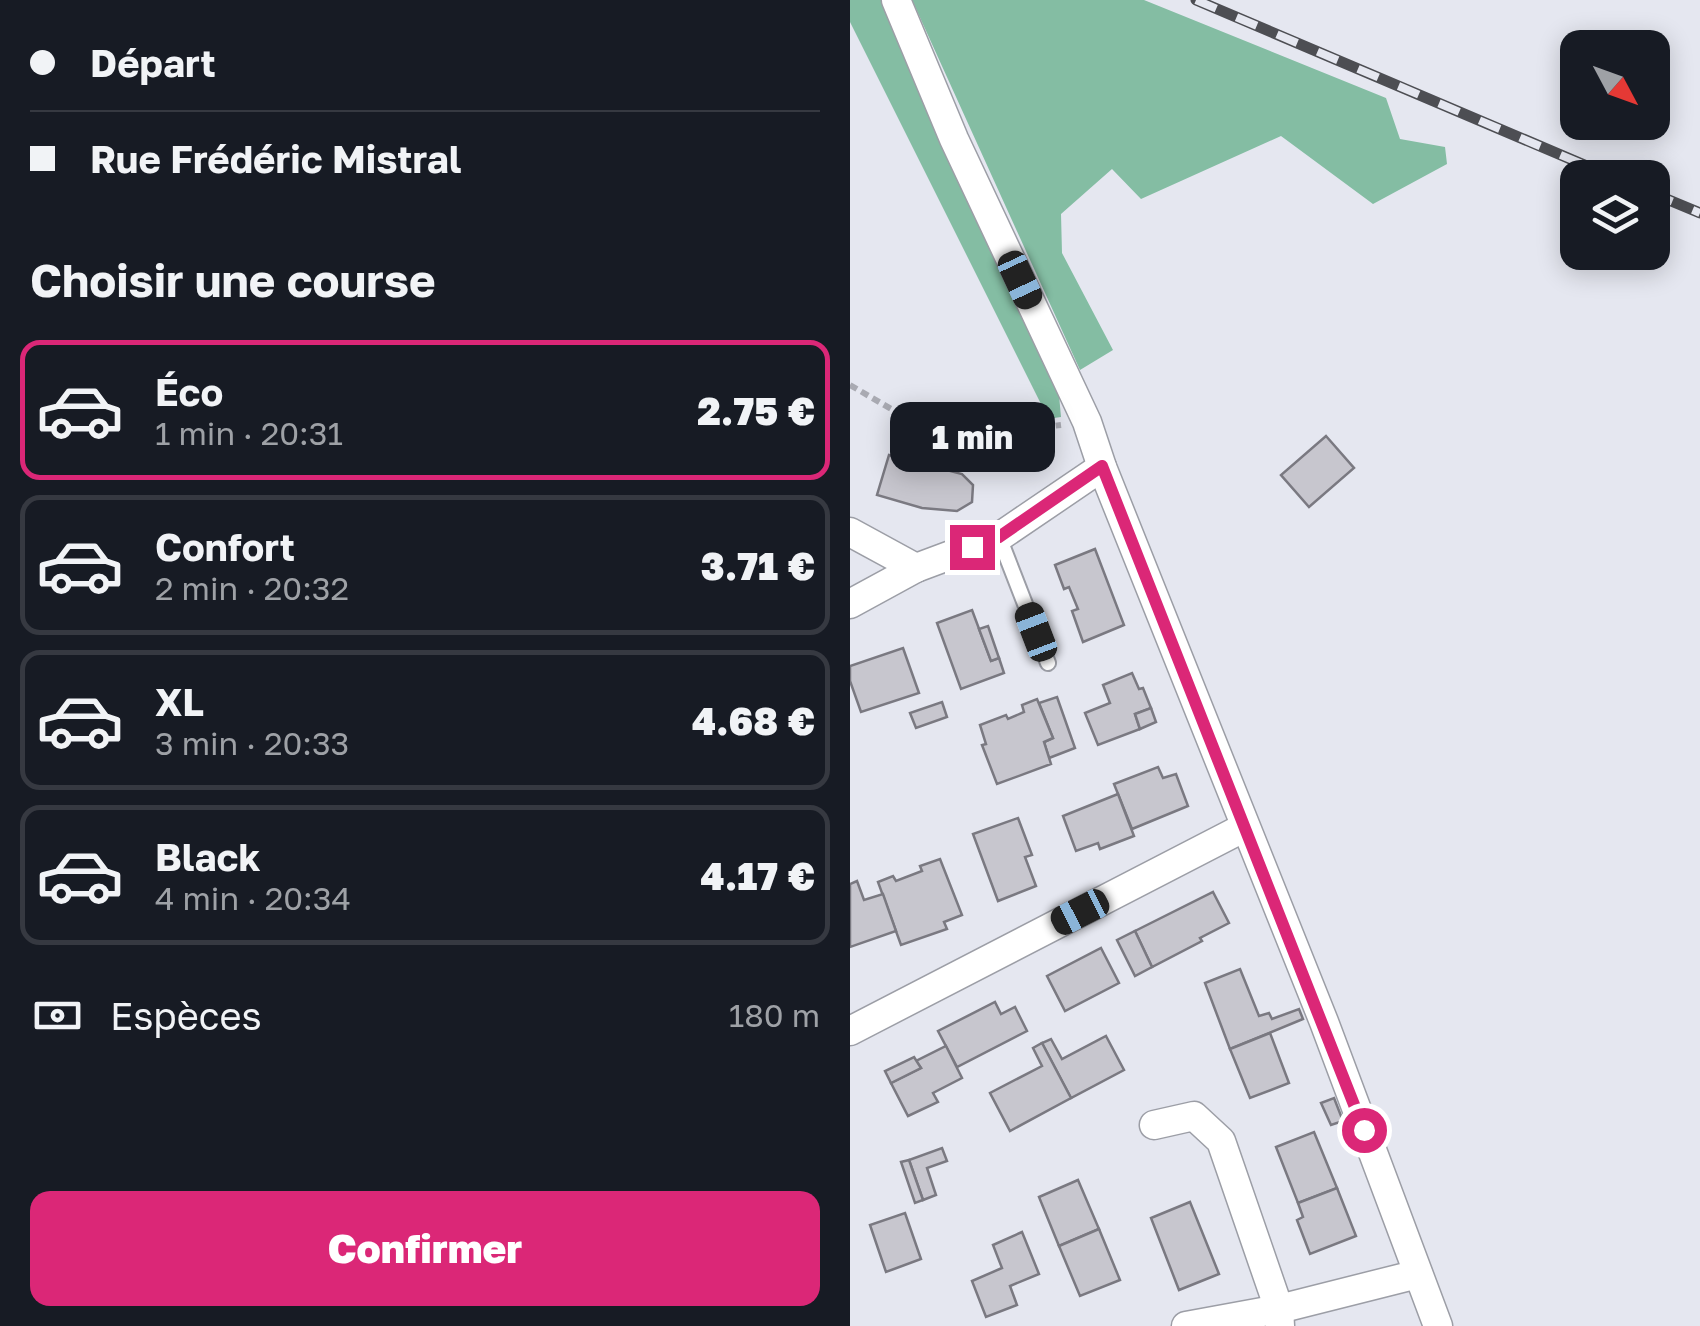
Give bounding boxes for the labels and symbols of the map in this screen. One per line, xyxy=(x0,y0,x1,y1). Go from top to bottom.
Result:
north arrow xyxy=(1560,30,1670,140)
car xyxy=(994,246,1046,314)
callout: 1 min xyxy=(889,402,1054,472)
route end xyxy=(950,525,995,570)
car xyxy=(1011,599,1061,665)
car xyxy=(1046,885,1114,939)
route start xyxy=(1342,1108,1387,1153)

